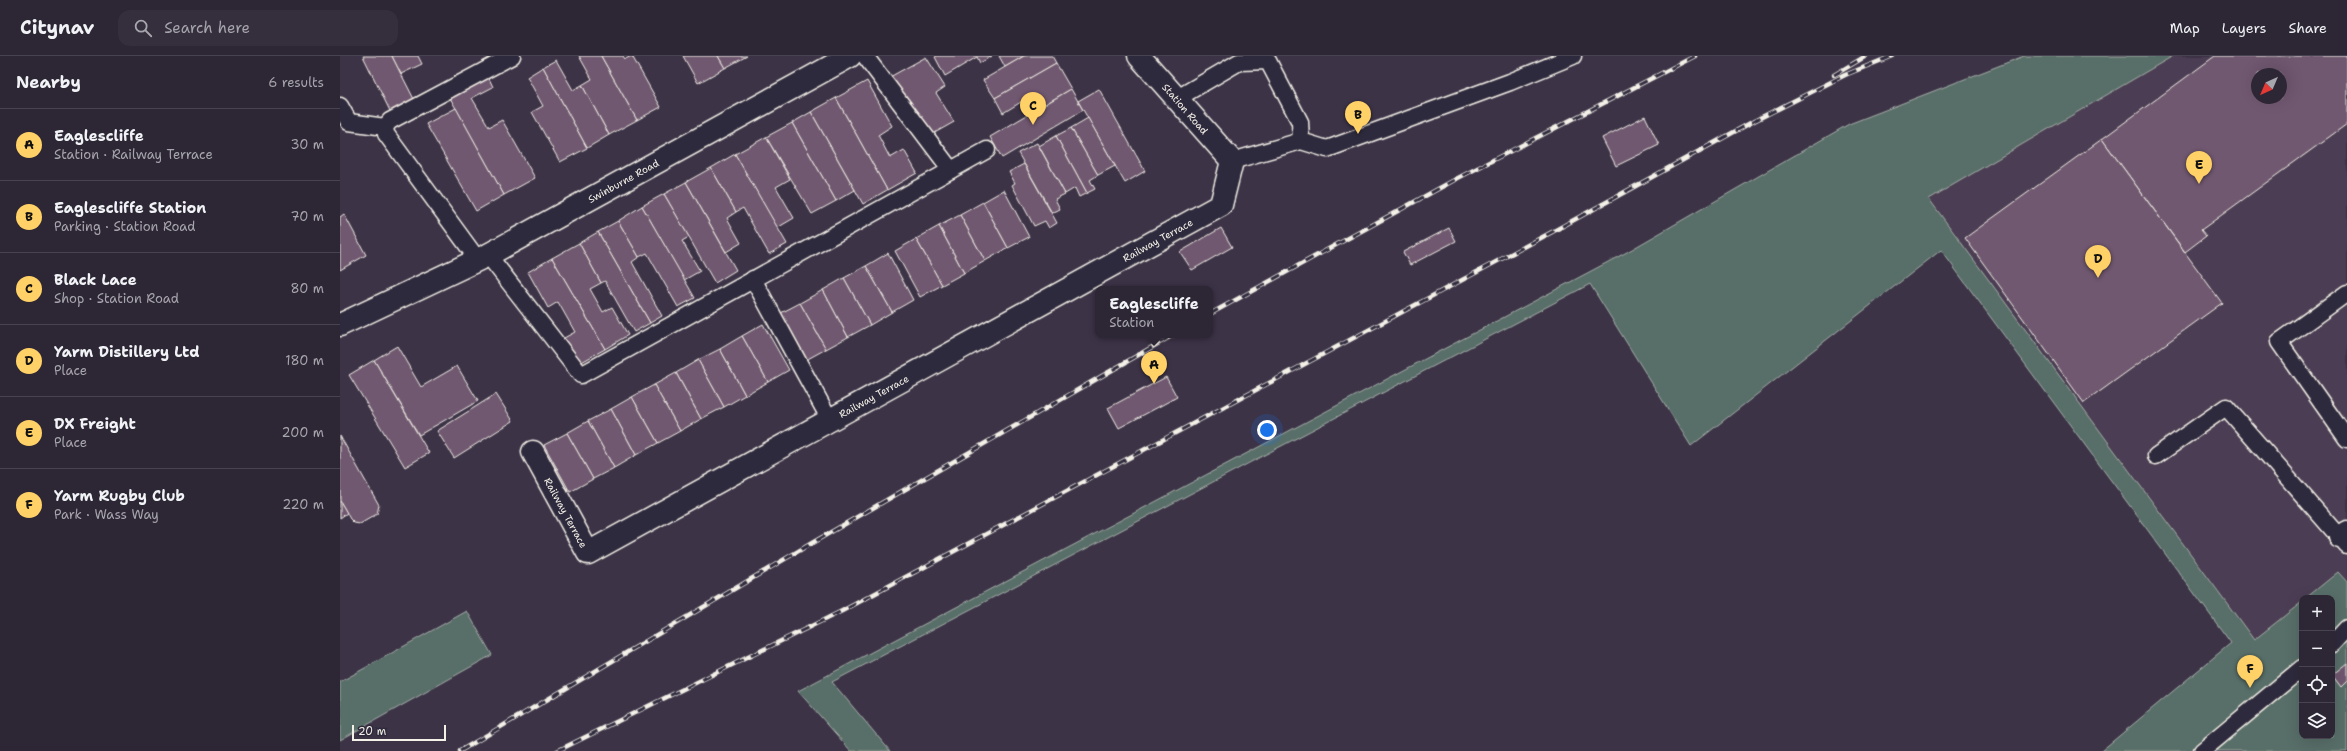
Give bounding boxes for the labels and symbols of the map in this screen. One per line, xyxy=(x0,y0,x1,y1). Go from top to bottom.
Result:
north arrow xyxy=(2251,68,2287,104)
street label: Station Road xyxy=(1159,81,1211,138)
pin: C xyxy=(1020,92,1046,125)
pin: B xyxy=(1345,101,1371,134)
pin: E xyxy=(2186,151,2212,184)
street label: Swinburne Road xyxy=(585,156,662,205)
street label: Railway Terrace xyxy=(1120,215,1195,264)
pin: D xyxy=(2085,245,2111,278)
pin: A xyxy=(1141,351,1167,384)
street label: Railway Terrace xyxy=(836,371,911,420)
your location xyxy=(1257,420,1277,440)
street label: Railway Terrace xyxy=(542,475,590,550)
pin: F xyxy=(2237,655,2263,688)
scale bar xyxy=(352,723,446,742)

